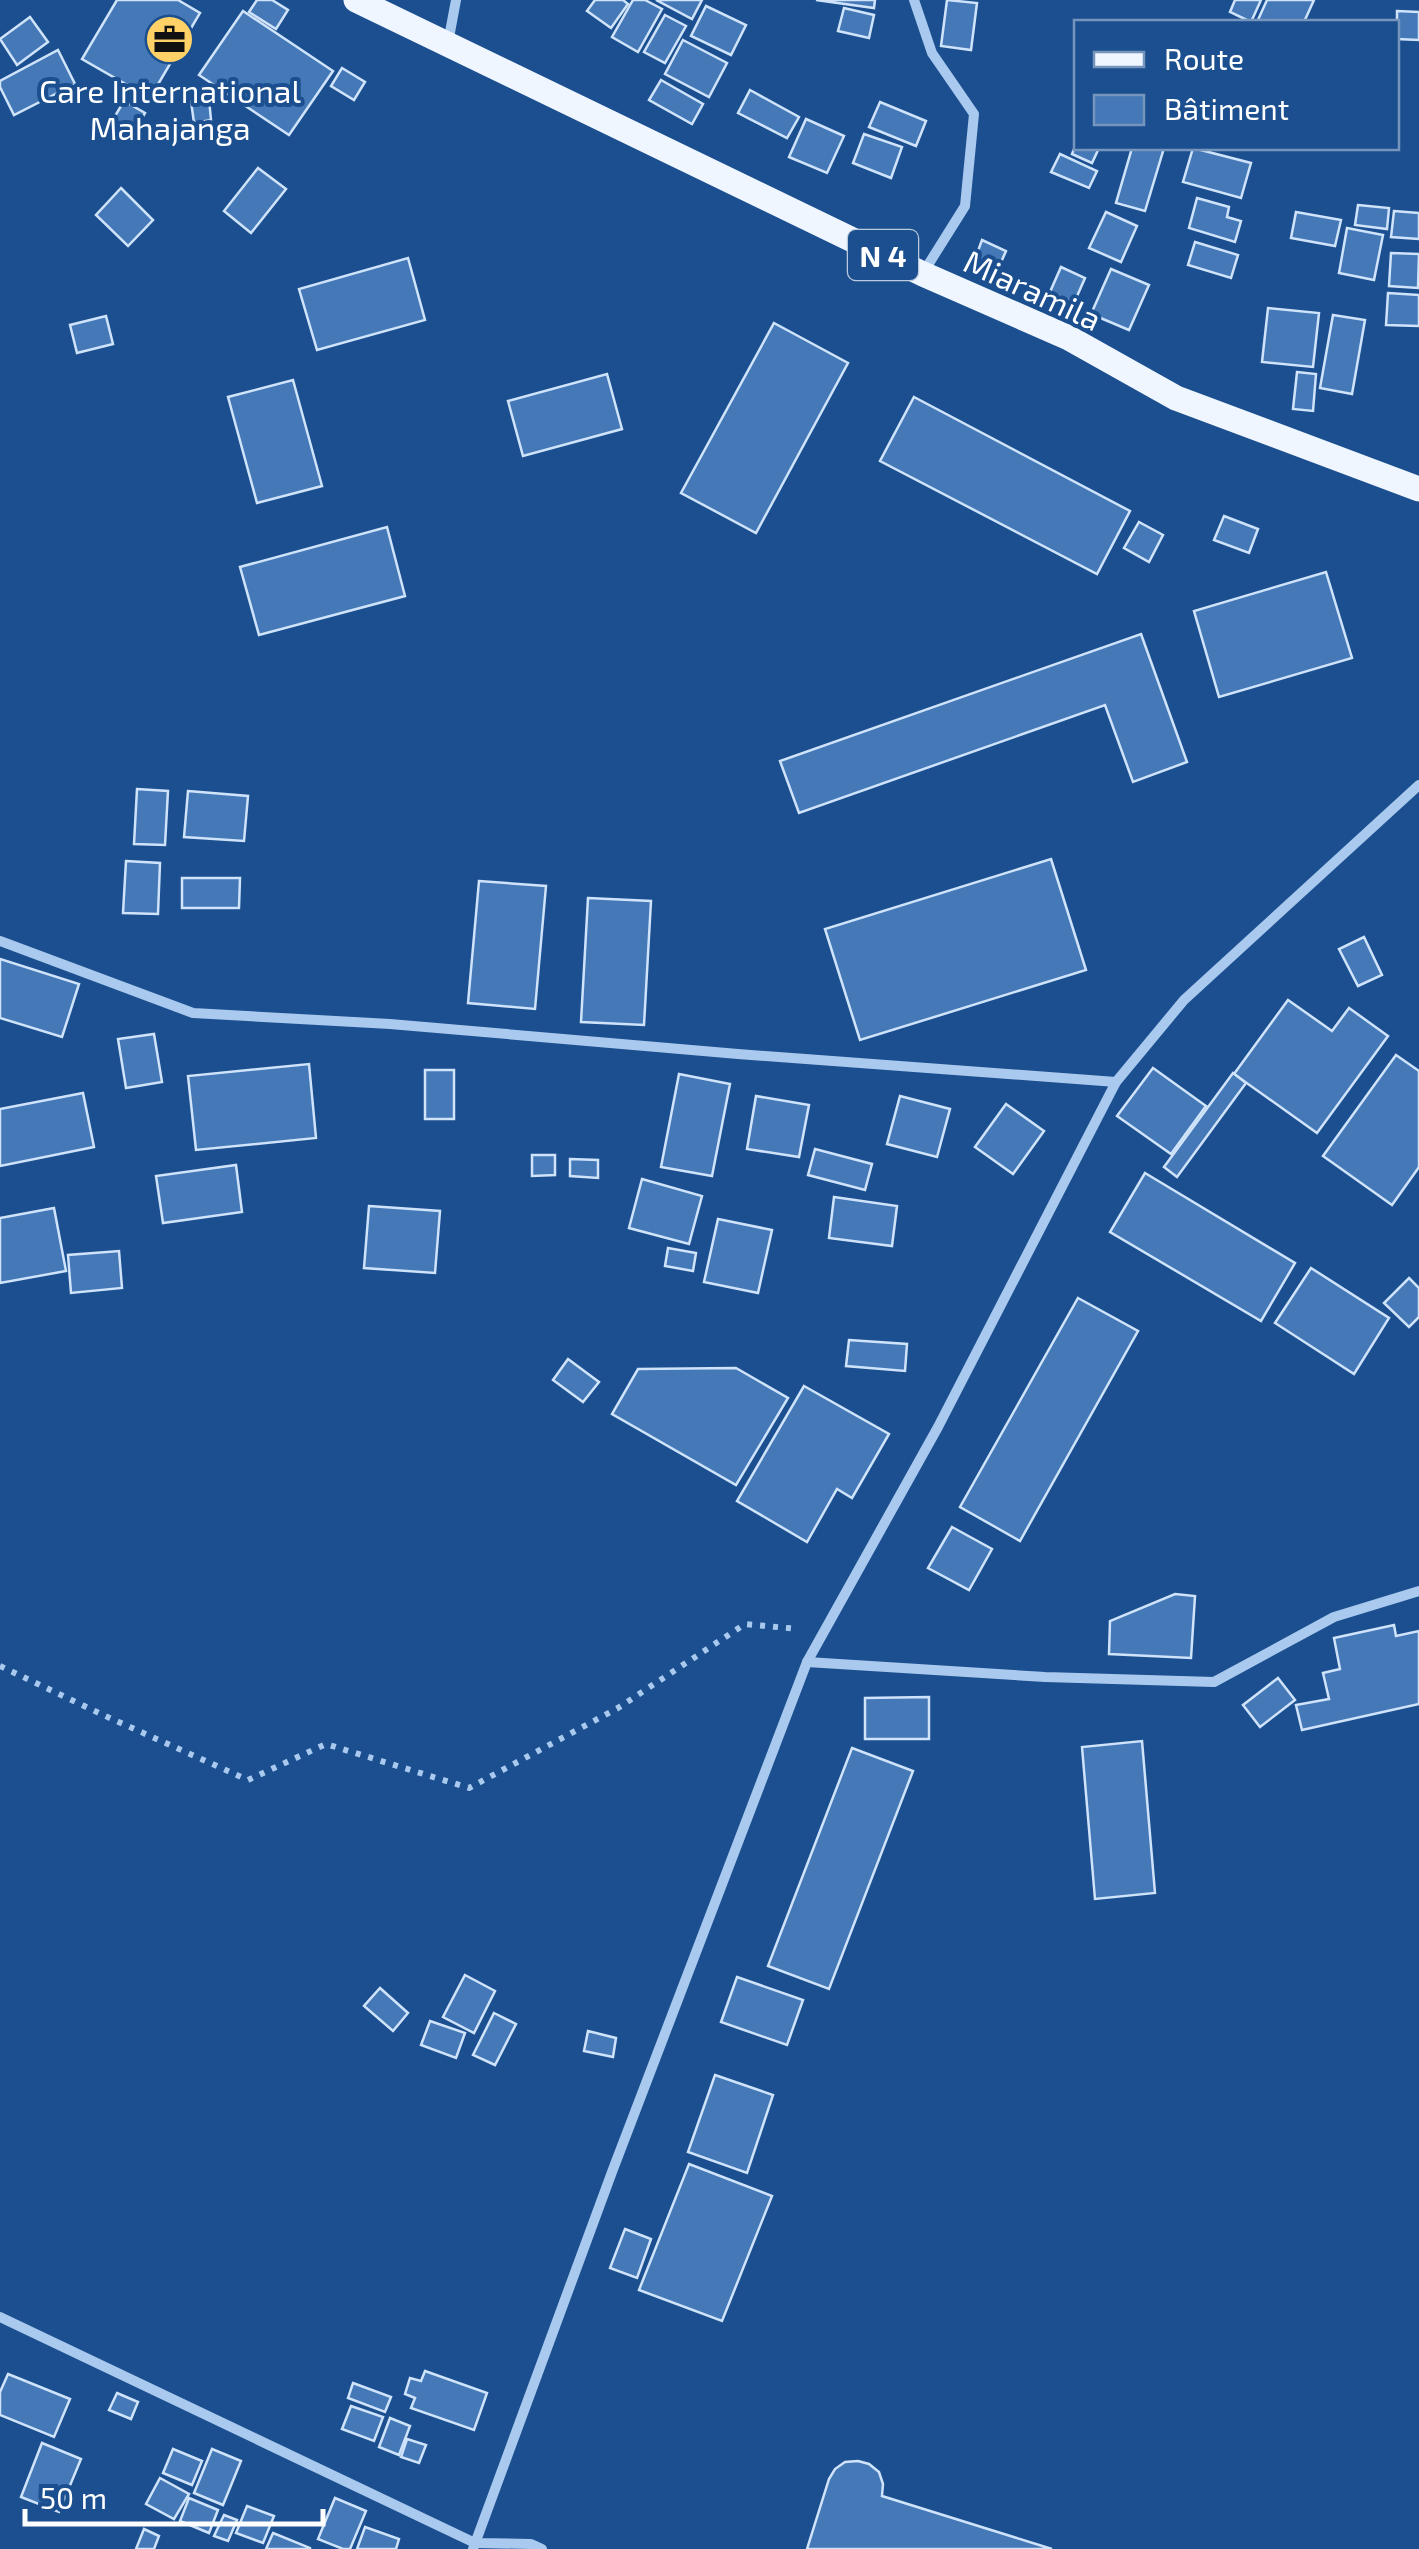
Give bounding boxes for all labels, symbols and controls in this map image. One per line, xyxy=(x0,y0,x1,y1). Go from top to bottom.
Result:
office icon: Care International Mahajanga xyxy=(144,14,196,66)
legend xyxy=(1074,20,1399,150)
text: Route xyxy=(1164,40,1244,76)
place label: Care International Mahajanga xyxy=(39,71,301,147)
text: Bâtiment xyxy=(1164,90,1289,126)
road number: N 4 xyxy=(848,230,918,280)
street label: Miaramila xyxy=(958,241,1108,337)
scale bar xyxy=(25,2464,322,2526)
text: 50 m xyxy=(40,2479,107,2515)

